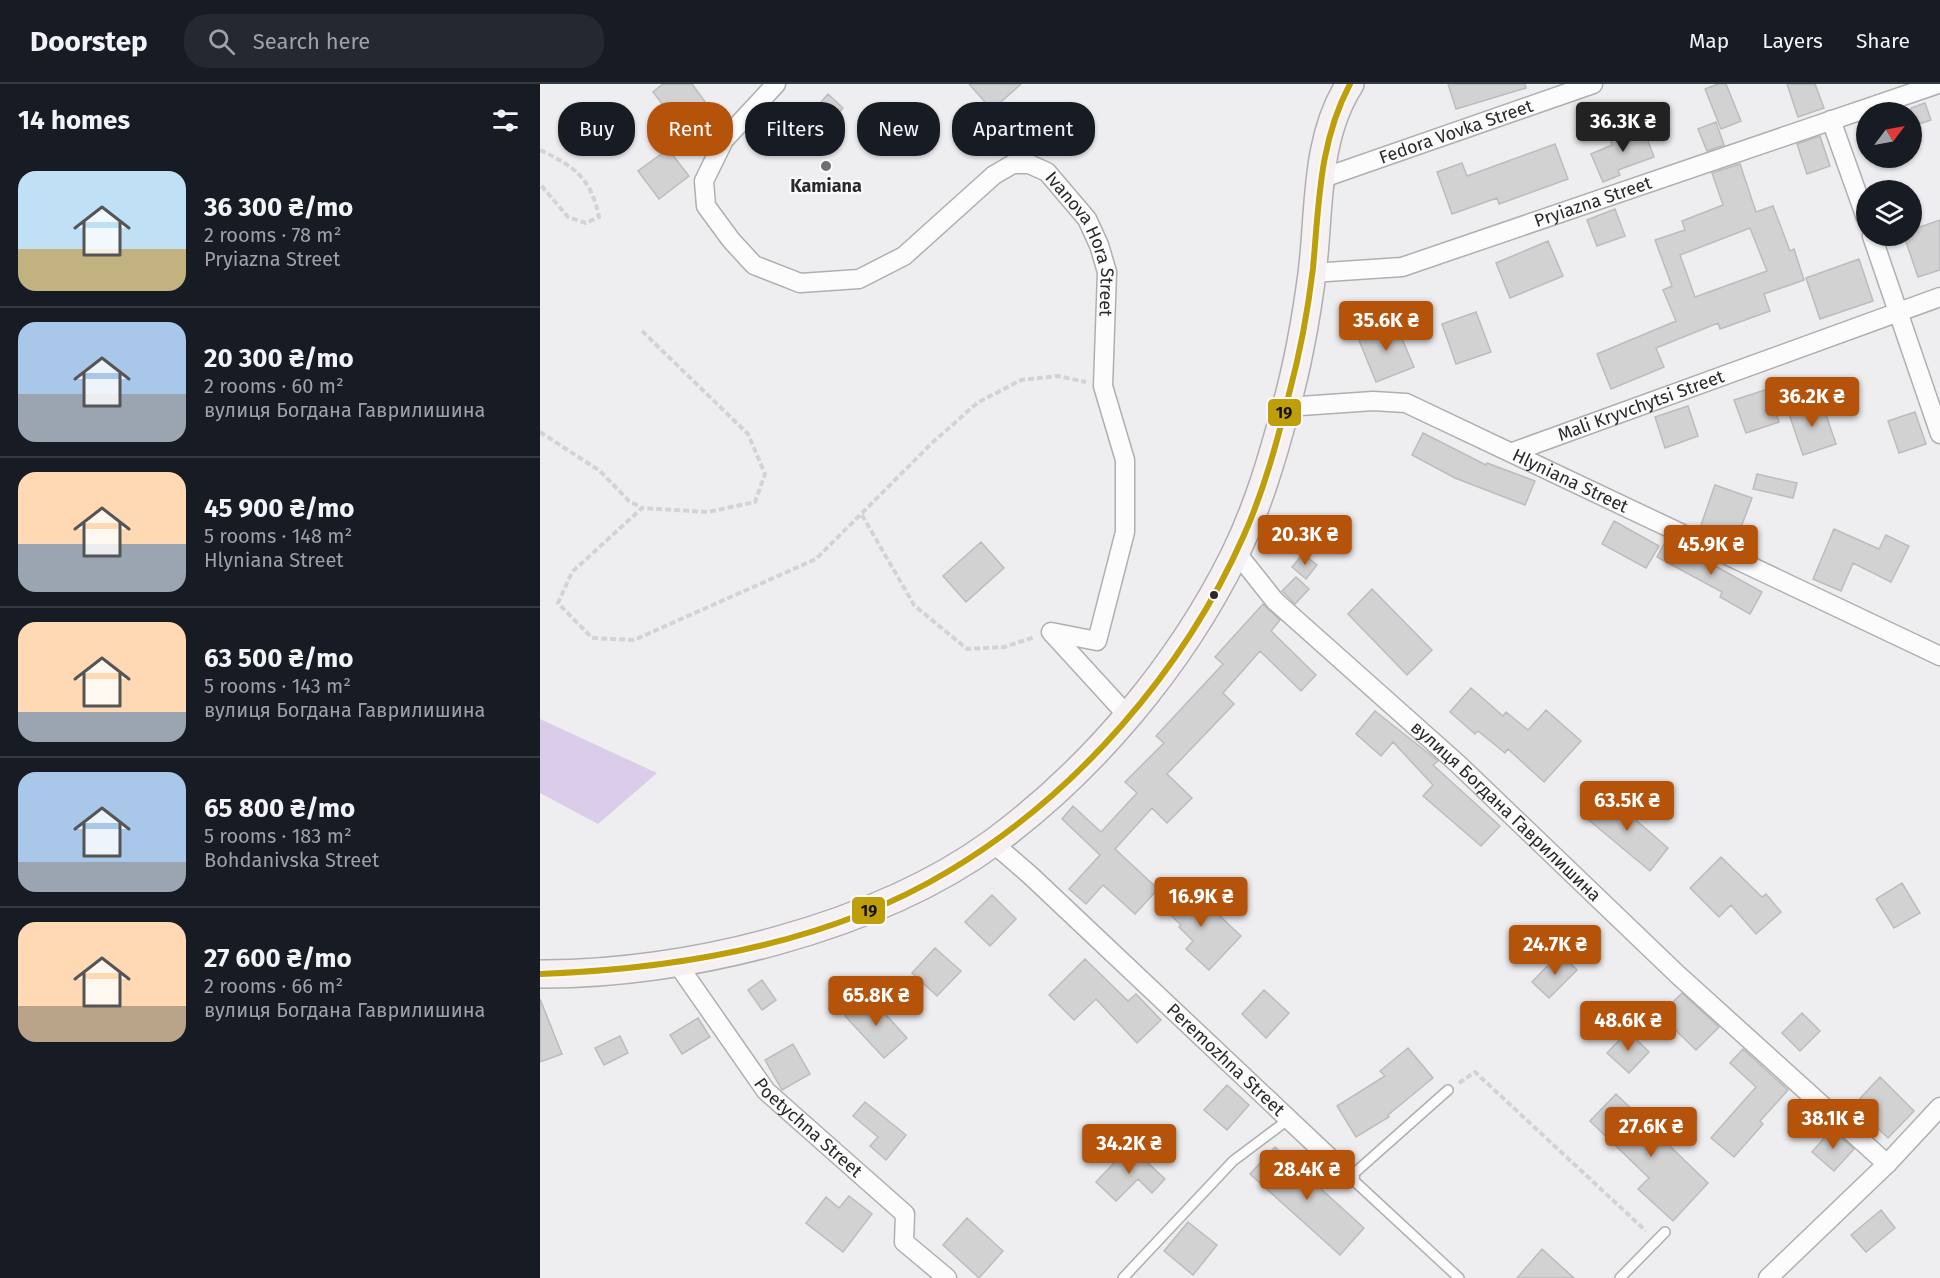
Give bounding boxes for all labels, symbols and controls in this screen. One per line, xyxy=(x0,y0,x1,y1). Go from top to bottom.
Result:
search box xyxy=(184,14,604,68)
text: Doorstep xyxy=(30,25,148,58)
icon: search xyxy=(205,25,238,58)
text: Search here xyxy=(253,28,370,55)
text: Map xyxy=(1689,28,1729,54)
text: Layers xyxy=(1762,28,1823,54)
text: Share xyxy=(1856,28,1910,54)
street label: Fedora Vovka Street xyxy=(1376,95,1536,169)
chip: Buy xyxy=(558,102,635,156)
chip: Rent xyxy=(647,102,733,156)
chip: Filters xyxy=(745,102,845,156)
chip: New xyxy=(857,102,940,156)
chip: Apartment xyxy=(952,102,1095,156)
pin: 36.3K ₴ xyxy=(1568,102,1678,153)
north arrow xyxy=(1856,102,1922,168)
map controls xyxy=(1856,102,1922,246)
icon: filters xyxy=(489,104,522,137)
text: 14 homes xyxy=(18,105,130,136)
text: 36.3K ₴ xyxy=(1590,109,1656,133)
marker: Kamiana xyxy=(819,159,833,173)
street label: Ivanova Hora Street xyxy=(1040,167,1118,317)
street label: Pryiazna Street xyxy=(1531,171,1655,232)
place label: Kamiana xyxy=(790,175,862,197)
button: layers xyxy=(1856,180,1922,246)
text: 36 300 ₴/mo xyxy=(204,192,353,223)
icon: home xyxy=(66,195,138,267)
text: 2 rooms · 78 m² xyxy=(204,223,341,247)
text: Pryiazna Street xyxy=(204,247,340,271)
pin: 35.6K ₴ xyxy=(1331,301,1441,352)
text: 35.6K ₴ xyxy=(1353,308,1419,332)
text: 20 300 ₴/mo xyxy=(204,343,354,374)
icon: home xyxy=(66,346,138,418)
street label: Mali Kryvchytsi Street xyxy=(1555,365,1728,446)
text: 2 rooms · 60 m² xyxy=(204,374,344,398)
pin: 36.2K ₴ xyxy=(1757,377,1867,428)
text: 36.2K ₴ xyxy=(1779,384,1845,408)
text: вулиця Богдана Гаврилишина xyxy=(204,398,485,422)
line badge: 19 xyxy=(1267,398,1302,427)
text: 19 xyxy=(1276,403,1292,422)
street label: Hlyniana Street xyxy=(1509,444,1632,518)
text: 45 900 ₴/mo xyxy=(204,493,355,524)
icon: home xyxy=(66,496,138,568)
pin: 20.3K ₴ xyxy=(1250,515,1360,566)
text: 20.3K ₴ xyxy=(1272,522,1338,546)
text: 5 rooms · 148 m² xyxy=(204,524,352,548)
pin: 45.9K ₴ xyxy=(1656,525,1766,576)
text: 45.9K ₴ xyxy=(1678,532,1744,556)
text: Hlyniana Street xyxy=(204,548,344,572)
unlabelled marker xyxy=(1208,589,1220,601)
text: 63 500 ₴/mo xyxy=(204,643,353,674)
icon: home xyxy=(66,646,138,718)
text: 5 rooms · 143 m² xyxy=(204,674,351,698)
text: вулиця Богдана Гаврилишина xyxy=(204,698,485,722)
street label: вулиця Богдана Гаврилишина xyxy=(1406,716,1606,906)
pin: 63.5K ₴ xyxy=(1572,781,1682,832)
text: 63.5K ₴ xyxy=(1594,788,1660,812)
text: 65 800 ₴/mo xyxy=(204,793,355,824)
icon: home xyxy=(66,796,138,868)
text: 5 rooms · 183 m² xyxy=(204,824,352,848)
text: Bohdanivska Street xyxy=(204,848,379,872)
pin: 16.9K ₴ xyxy=(1146,877,1256,928)
text: 16.9K ₴ xyxy=(1168,884,1234,908)
line badge: 19 xyxy=(851,896,886,925)
text: 19 xyxy=(861,901,877,920)
pin: 24.7K ₴ xyxy=(1500,925,1610,976)
text: 24.7K ₴ xyxy=(1523,932,1587,956)
text: 27 600 ₴/mo xyxy=(204,943,352,974)
icon: home xyxy=(66,946,138,1018)
text: 2 rooms · 66 m² xyxy=(204,974,343,998)
pin: 65.8K ₴ xyxy=(821,976,931,1027)
text: 65.8K ₴ xyxy=(842,983,910,1007)
text: вулиця Богдана Гаврилишина xyxy=(204,998,485,1022)
street label: Peremozhna Street xyxy=(1162,999,1290,1121)
pin: 48.6K ₴ xyxy=(1573,1001,1683,1052)
text: 48.6K ₴ xyxy=(1594,1008,1662,1032)
street label: Poetychna Street xyxy=(749,1074,867,1182)
pin: 38.1K ₴ xyxy=(1778,1099,1888,1150)
text: 38.1K ₴ xyxy=(1802,1106,1865,1130)
pin: 27.6K ₴ xyxy=(1596,1107,1706,1158)
text: 27.6K ₴ xyxy=(1619,1114,1683,1138)
pin: 34.2K ₴ xyxy=(1074,1124,1184,1175)
text: 34.2K ₴ xyxy=(1096,1131,1162,1155)
pin: 28.4K ₴ xyxy=(1252,1150,1362,1201)
text: 28.4K ₴ xyxy=(1274,1157,1340,1181)

